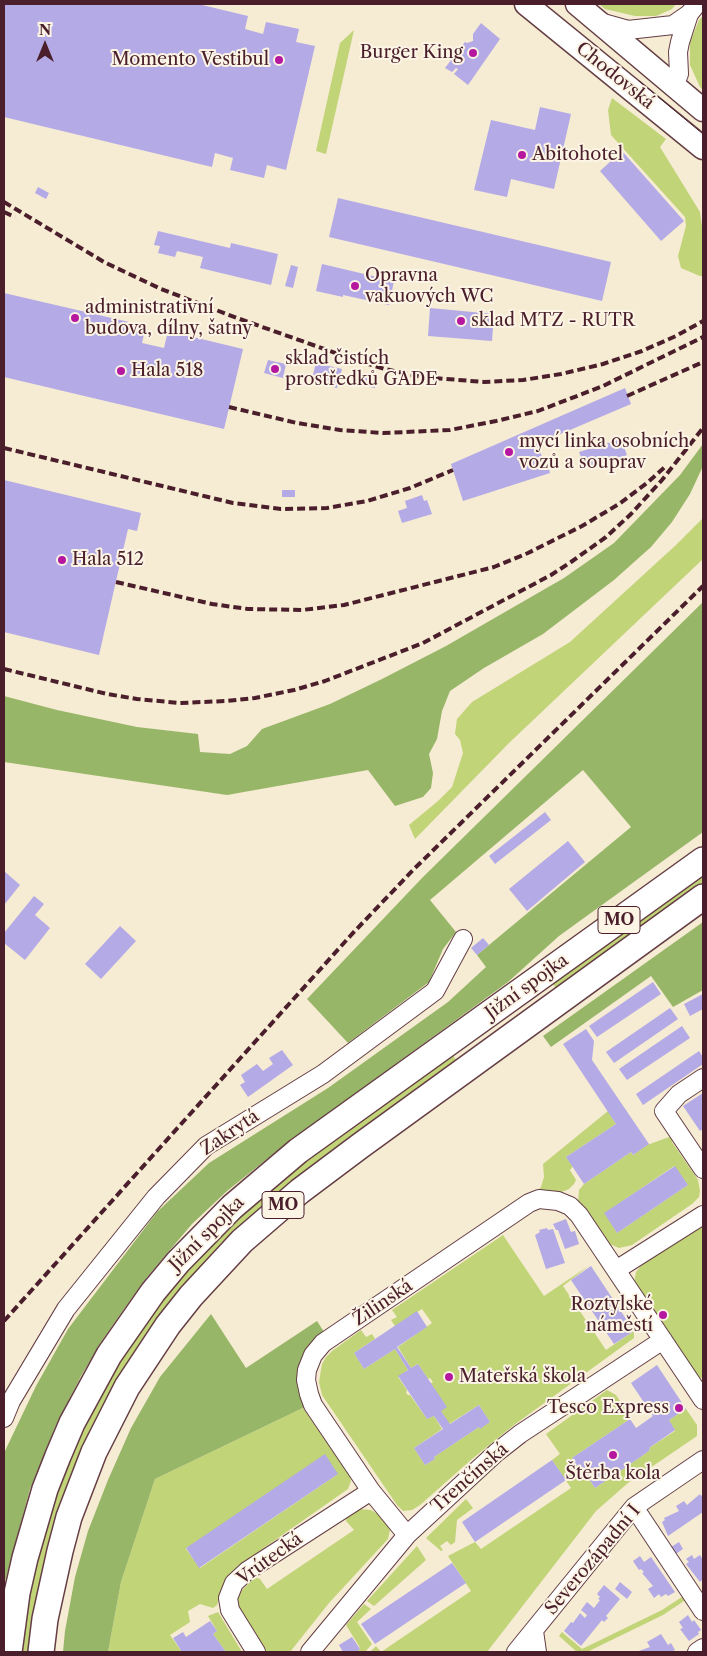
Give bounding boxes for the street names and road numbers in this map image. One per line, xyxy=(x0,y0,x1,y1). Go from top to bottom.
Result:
street label: Chodovská xyxy=(572,38,658,114)
road number: MO xyxy=(598,906,640,934)
street label: Jižní spojka xyxy=(481,950,573,1024)
street label: Zakrytá xyxy=(197,1106,263,1160)
street label: Jižní spojka xyxy=(165,1192,249,1276)
road number: MO xyxy=(262,1192,304,1218)
street label: Žilinská xyxy=(349,1275,417,1331)
street label: Trenčínská xyxy=(427,1439,513,1517)
street label: Severozápadní I xyxy=(541,1501,645,1619)
street label: Vrútecká xyxy=(233,1528,307,1590)

